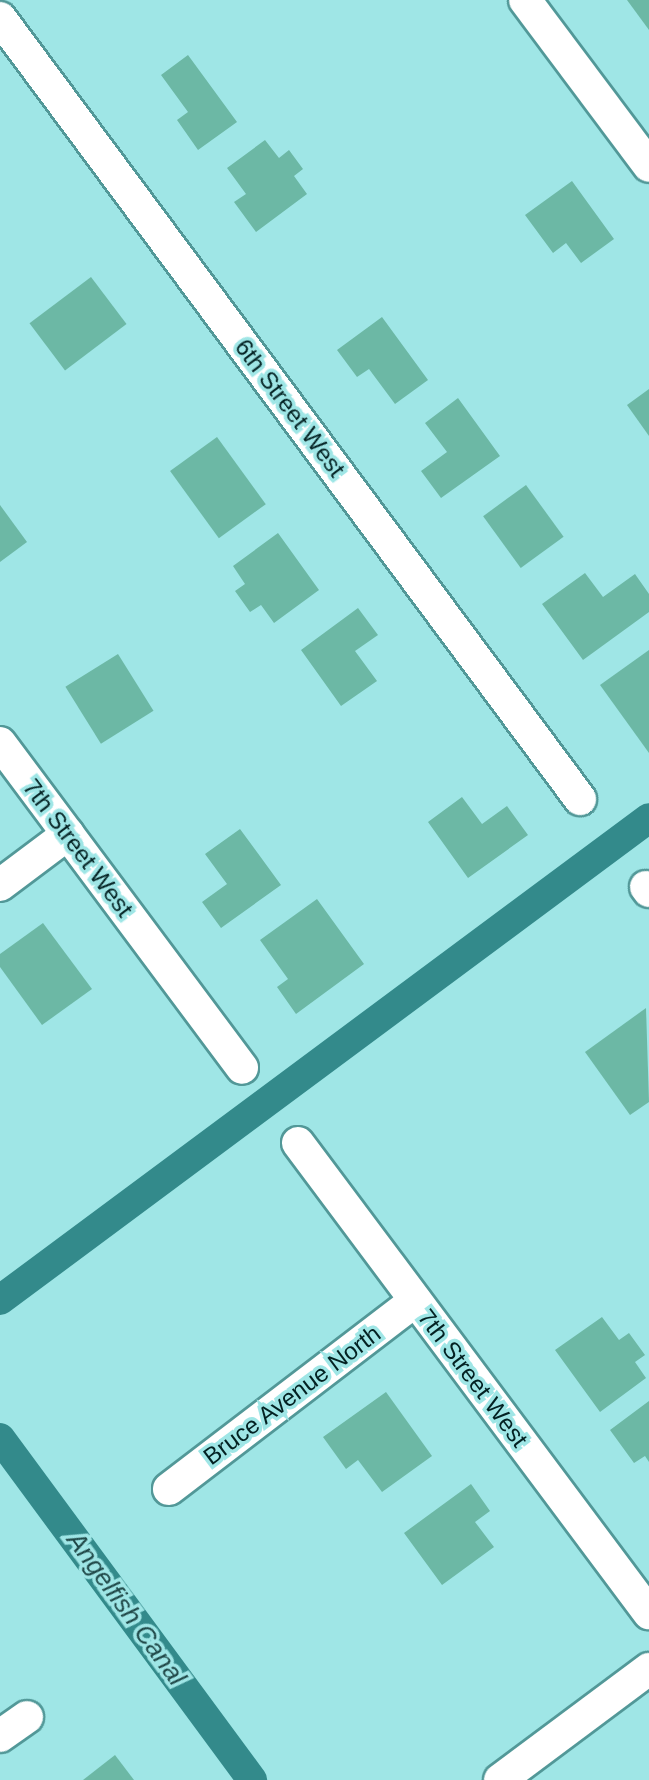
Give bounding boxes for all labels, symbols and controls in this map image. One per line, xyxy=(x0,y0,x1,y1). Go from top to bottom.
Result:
street label: 6th Street West xyxy=(229,333,351,483)
street label: 7th Street West xyxy=(17,773,139,923)
street label: 7th Street West xyxy=(412,1303,534,1453)
street label: Bruce Avenue North xyxy=(197,1319,387,1471)
water label: Angelfish Canal xyxy=(60,1526,192,1692)

